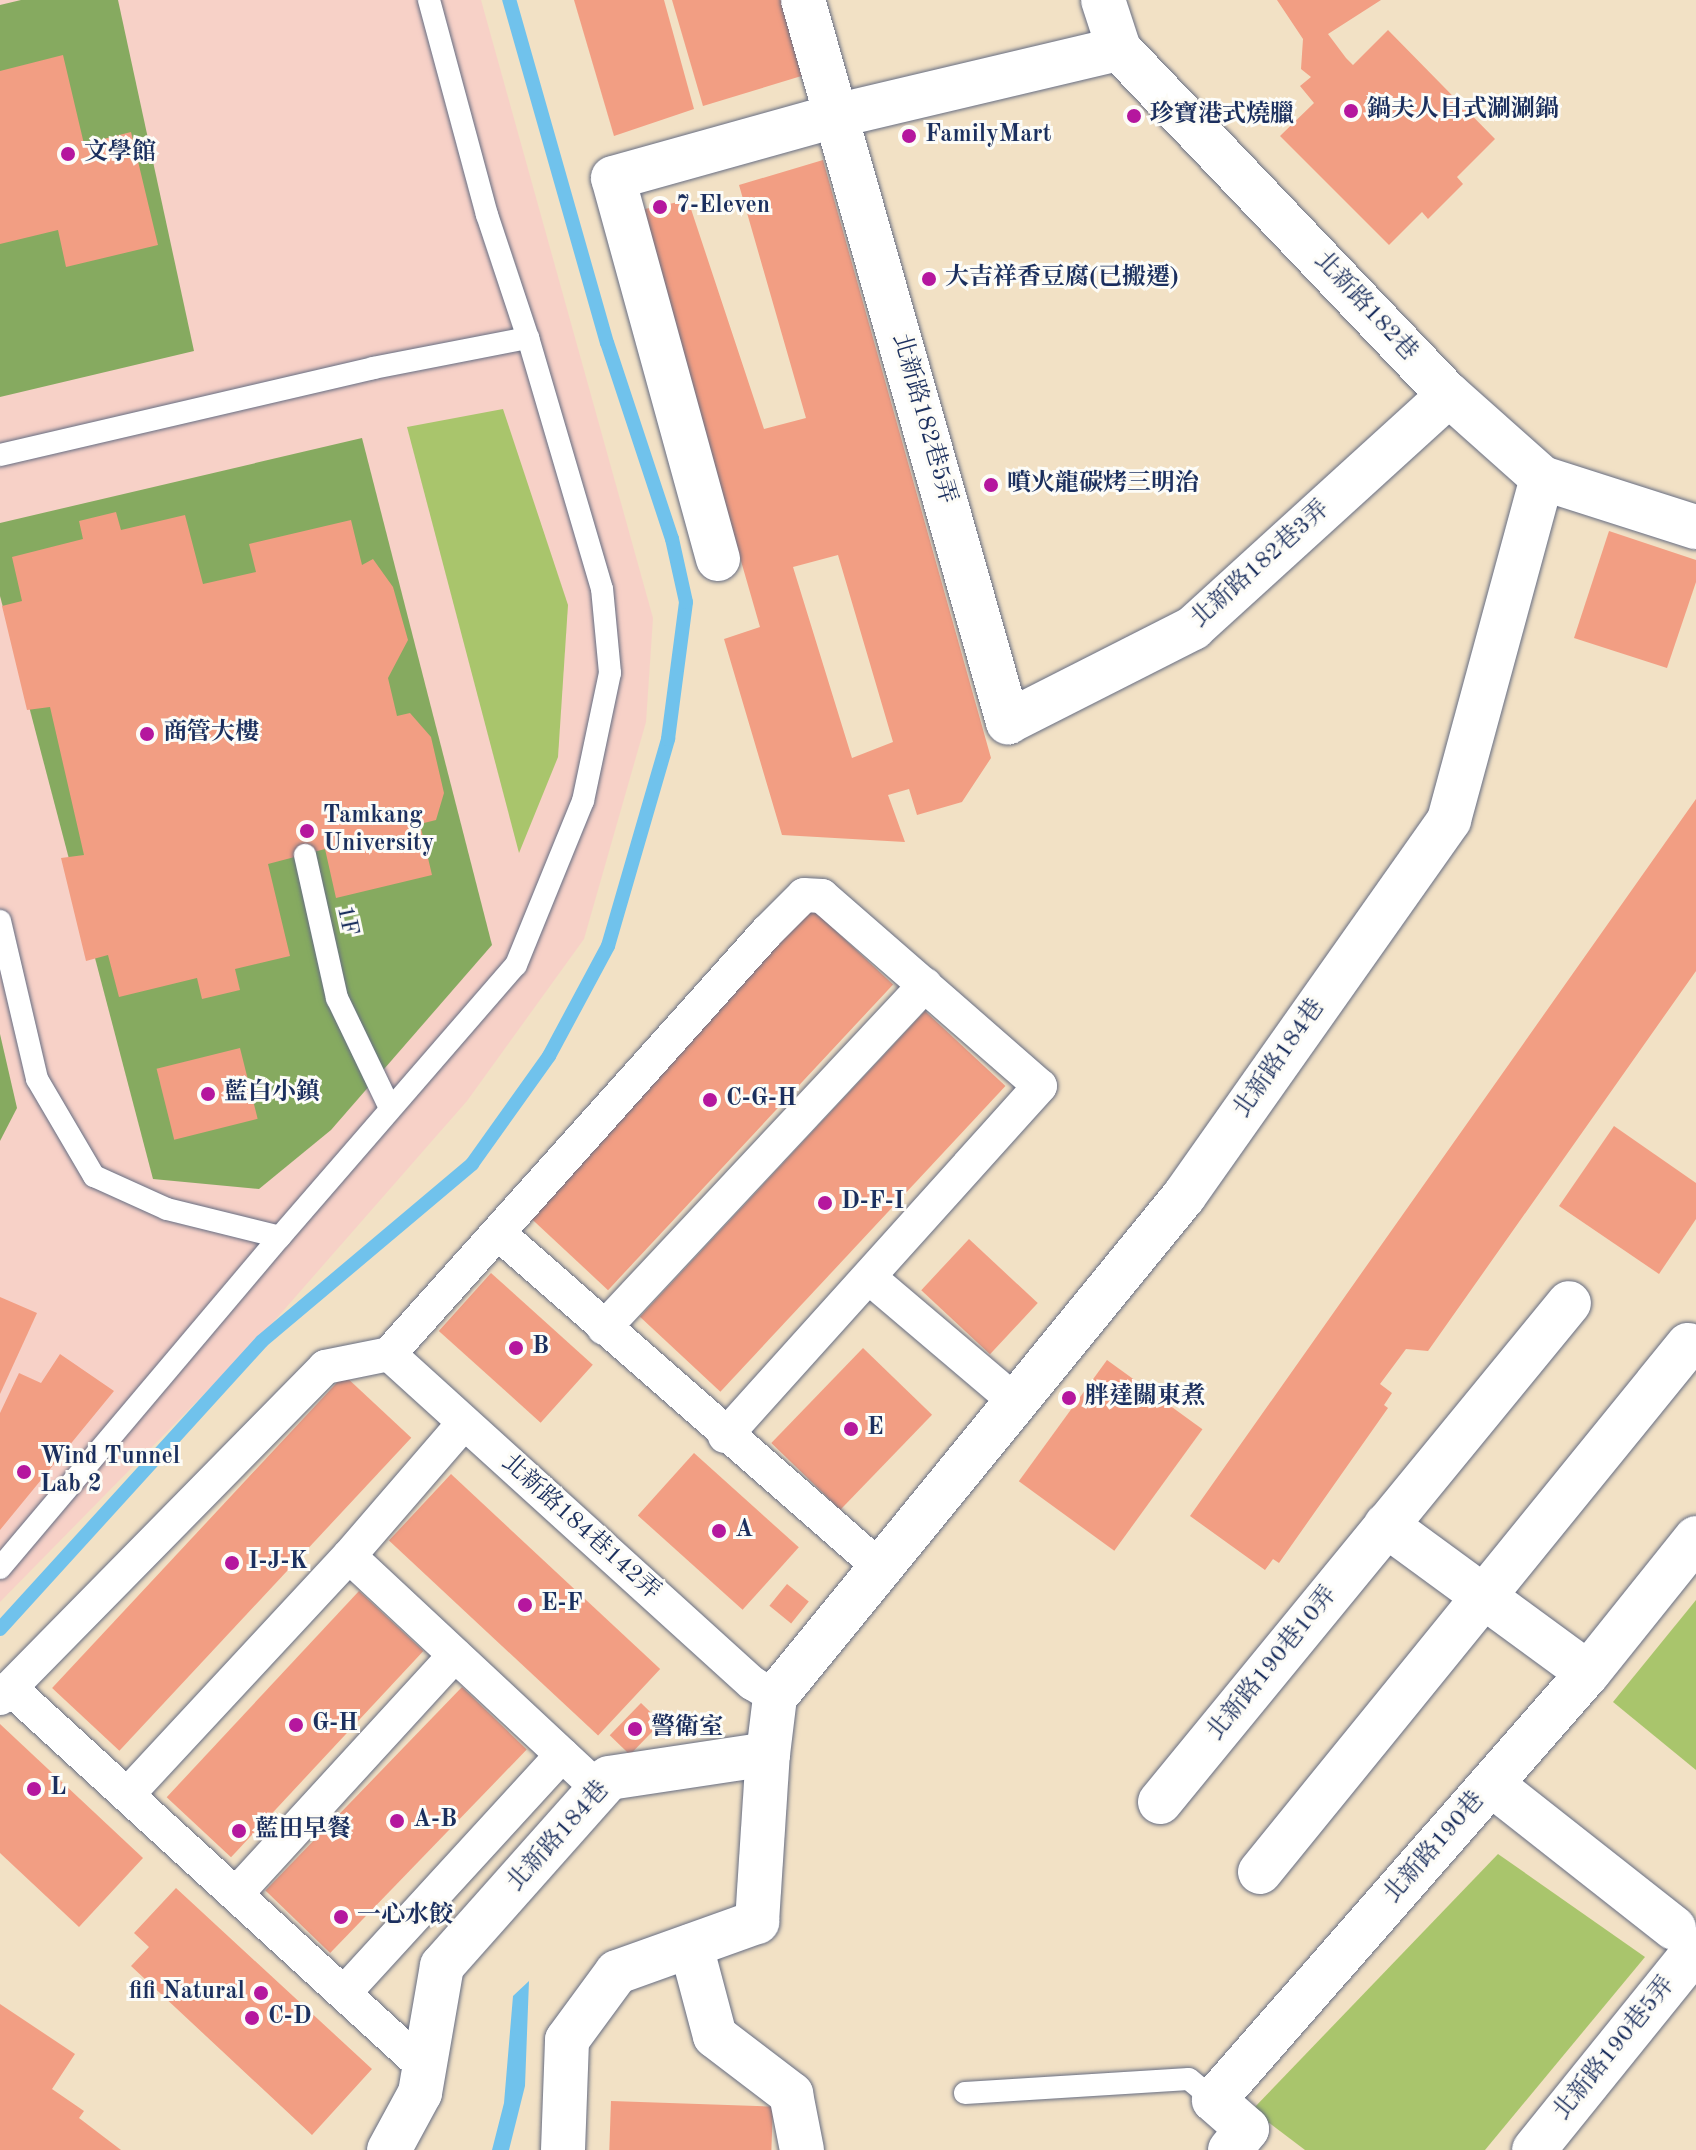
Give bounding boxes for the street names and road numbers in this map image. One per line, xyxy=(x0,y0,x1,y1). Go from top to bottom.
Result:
street label: 北新路182巷 xyxy=(1307,247,1423,367)
street label: 北新路182巷5弄 xyxy=(885,331,961,507)
street label: 北新路182巷3弄 xyxy=(1186,496,1336,634)
street label: 1F xyxy=(329,903,363,939)
street label: 北新路184巷 xyxy=(1229,994,1331,1124)
street label: 北新路184巷142弄 xyxy=(495,1449,665,1607)
street label: 北新路190巷10弄 xyxy=(1202,1581,1344,1747)
street label: 北新路184巷 xyxy=(502,1776,616,1898)
street label: 北新路190巷 xyxy=(1379,1787,1491,1909)
street label: 北新路190巷5弄 xyxy=(1549,1972,1681,2126)

